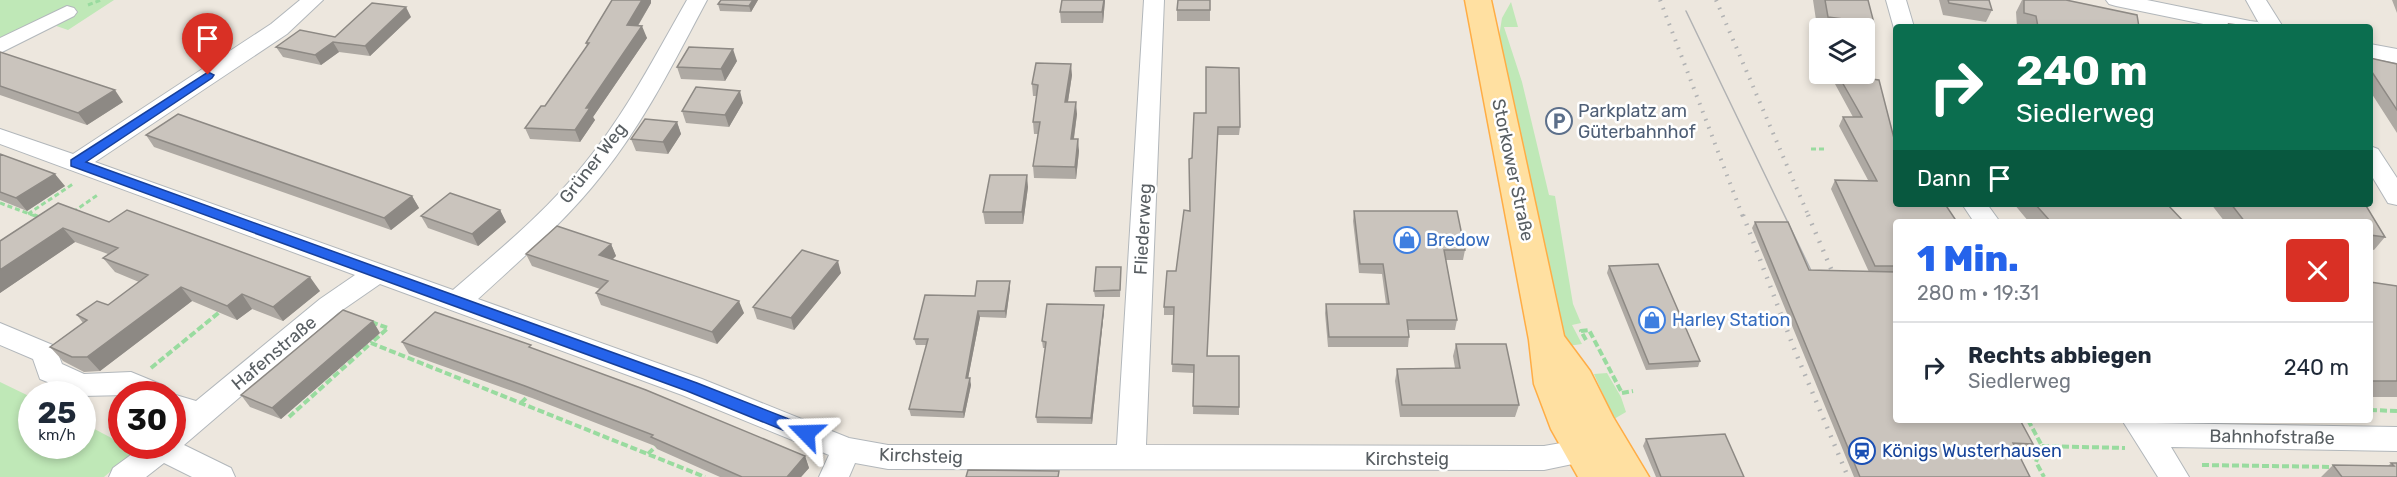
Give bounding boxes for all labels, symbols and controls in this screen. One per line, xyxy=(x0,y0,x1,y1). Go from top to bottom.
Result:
pin xyxy=(182,13,233,75)
map controls xyxy=(1809,18,1875,84)
button: layers xyxy=(1809,18,1875,84)
icon: arrive xyxy=(191,22,224,55)
text: 240 m xyxy=(2016,46,2148,96)
icon: right xyxy=(1917,48,1995,126)
street label: Storkower Straße xyxy=(1487,97,1539,243)
text: Siedlerweg xyxy=(2016,97,2155,129)
place label: Parkplatz am Güterbahnhof xyxy=(1578,100,1696,143)
parking icon: Parkplatz am Güterbahnhof xyxy=(1544,106,1574,136)
street label: Grüner Weg xyxy=(555,118,631,208)
icon: arrive xyxy=(1983,162,2016,195)
text: Dann xyxy=(1917,165,1971,192)
street label: Fliederweg xyxy=(1130,183,1156,275)
shop icon: Bredow xyxy=(1392,225,1422,255)
place label: Bredow xyxy=(1426,229,1490,251)
text: 1 Min. xyxy=(1917,237,2019,280)
button: close xyxy=(2286,239,2349,302)
text: 280 m · 19:31 xyxy=(1917,281,2039,305)
shop icon: Harley Station xyxy=(1637,305,1667,335)
place label: Harley Station xyxy=(1672,309,1790,331)
street label: Hafenstraße xyxy=(227,311,321,395)
text: Rechts abbiegen xyxy=(1968,342,2152,369)
icon: right xyxy=(1917,351,1950,384)
text: 240 m xyxy=(2284,354,2349,381)
text: Siedlerweg xyxy=(1968,369,2071,393)
speed limit sign: 30 xyxy=(108,381,186,459)
text: 25 xyxy=(38,395,76,431)
position arrow xyxy=(774,401,838,465)
street label: Bahnhofstraße xyxy=(2209,425,2335,449)
text: km/h xyxy=(38,426,76,444)
station icon: Königs Wusterhausen xyxy=(1847,436,1877,466)
place label: Königs Wusterhausen xyxy=(1882,440,2062,462)
street label: Kirchsteig xyxy=(879,444,963,468)
street label: Kirchsteig xyxy=(1365,448,1449,470)

